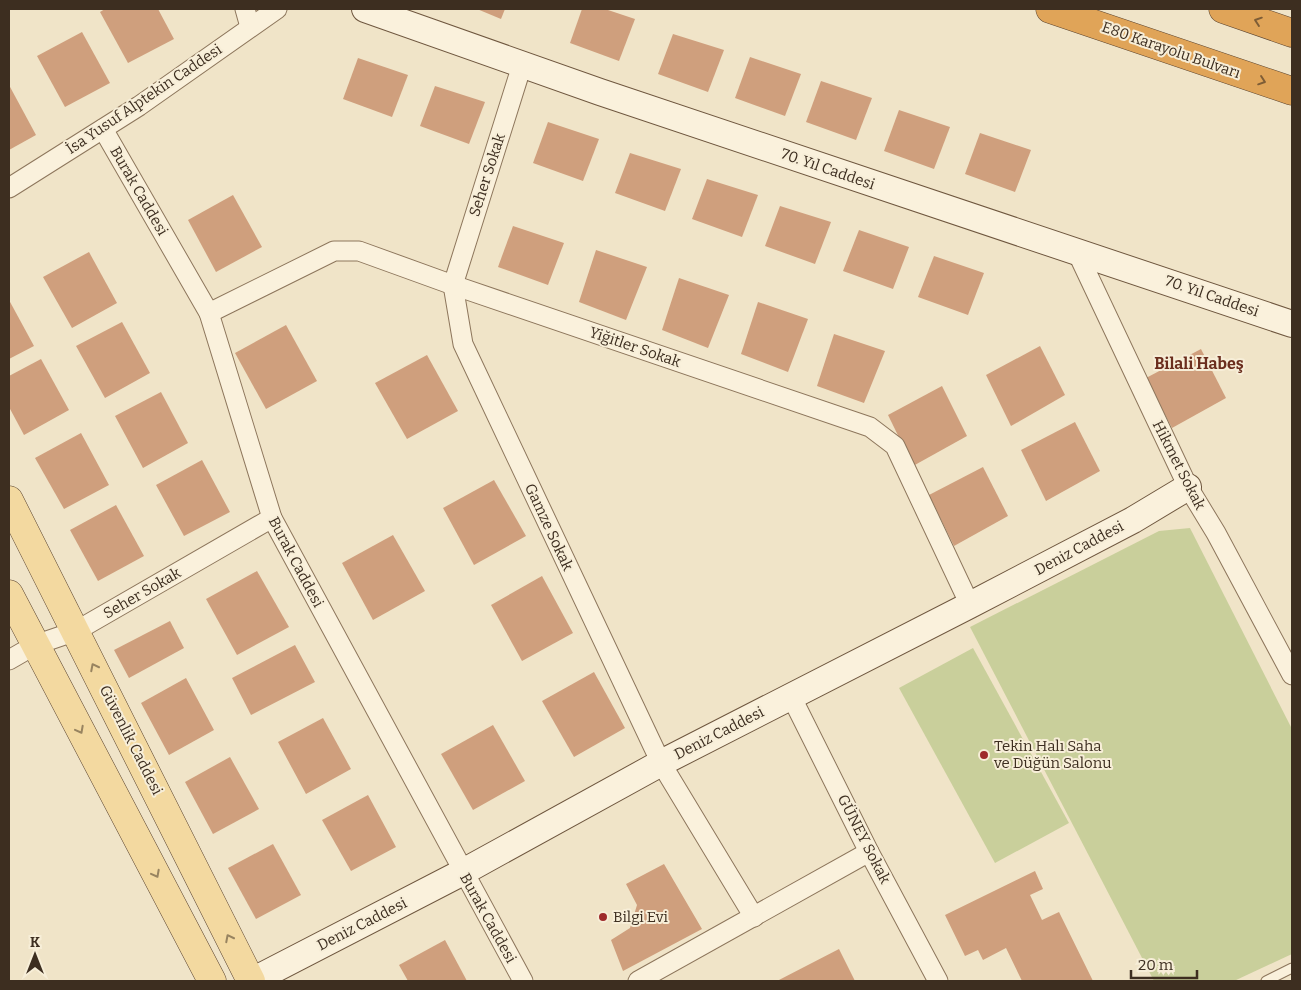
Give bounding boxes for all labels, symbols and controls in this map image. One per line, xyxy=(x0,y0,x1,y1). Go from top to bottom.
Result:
one-way arrow xyxy=(1254,16,1262,26)
street label: E80 Karayolu Bulvarı xyxy=(1099,18,1243,82)
street label: İsa Yusuf Alptekin Caddesi xyxy=(63,40,226,158)
one-way arrow xyxy=(1257,75,1266,85)
street label: Seher Sokak xyxy=(465,131,509,219)
street label: Burak Caddesi xyxy=(106,143,172,239)
street label: 70. Yıl Caddesi xyxy=(779,145,878,194)
street label: 70. Yıl Caddesi xyxy=(1163,272,1262,321)
street label: Yiğitler Sokak xyxy=(587,323,684,371)
district label: Bilali Habeş xyxy=(1154,354,1244,373)
street label: Hikmet Sokak xyxy=(1149,417,1209,513)
street label: Gamze Sokak xyxy=(521,481,577,574)
street label: Burak Caddesi xyxy=(265,514,328,611)
street label: Deniz Caddesi xyxy=(1031,517,1127,579)
street label: Seher Sokak xyxy=(100,563,184,622)
one-way arrow xyxy=(90,663,100,672)
street label: Güvenlik Caddesi xyxy=(96,682,167,798)
street label: Deniz Caddesi xyxy=(671,702,767,763)
one-way arrow xyxy=(74,725,84,734)
place label: Tekin Halı Saha ve Düğün Salonu xyxy=(993,737,1112,772)
marker: Tekin Halı Saha ve Düğün Salonu xyxy=(978,749,990,761)
street label: GÜNEY Sokak xyxy=(834,791,894,887)
one-way arrow xyxy=(150,869,160,878)
street label: Burak Caddesi xyxy=(456,870,520,966)
street label: Deniz Caddesi xyxy=(314,893,410,954)
place label: Bilgi Evi xyxy=(613,908,668,926)
marker: Bilgi Evi xyxy=(597,911,609,923)
north arrow xyxy=(10,930,60,980)
text: K xyxy=(30,934,40,951)
one-way arrow xyxy=(225,934,235,943)
scale bar xyxy=(1131,948,1197,980)
text: 20 m xyxy=(1138,956,1174,974)

